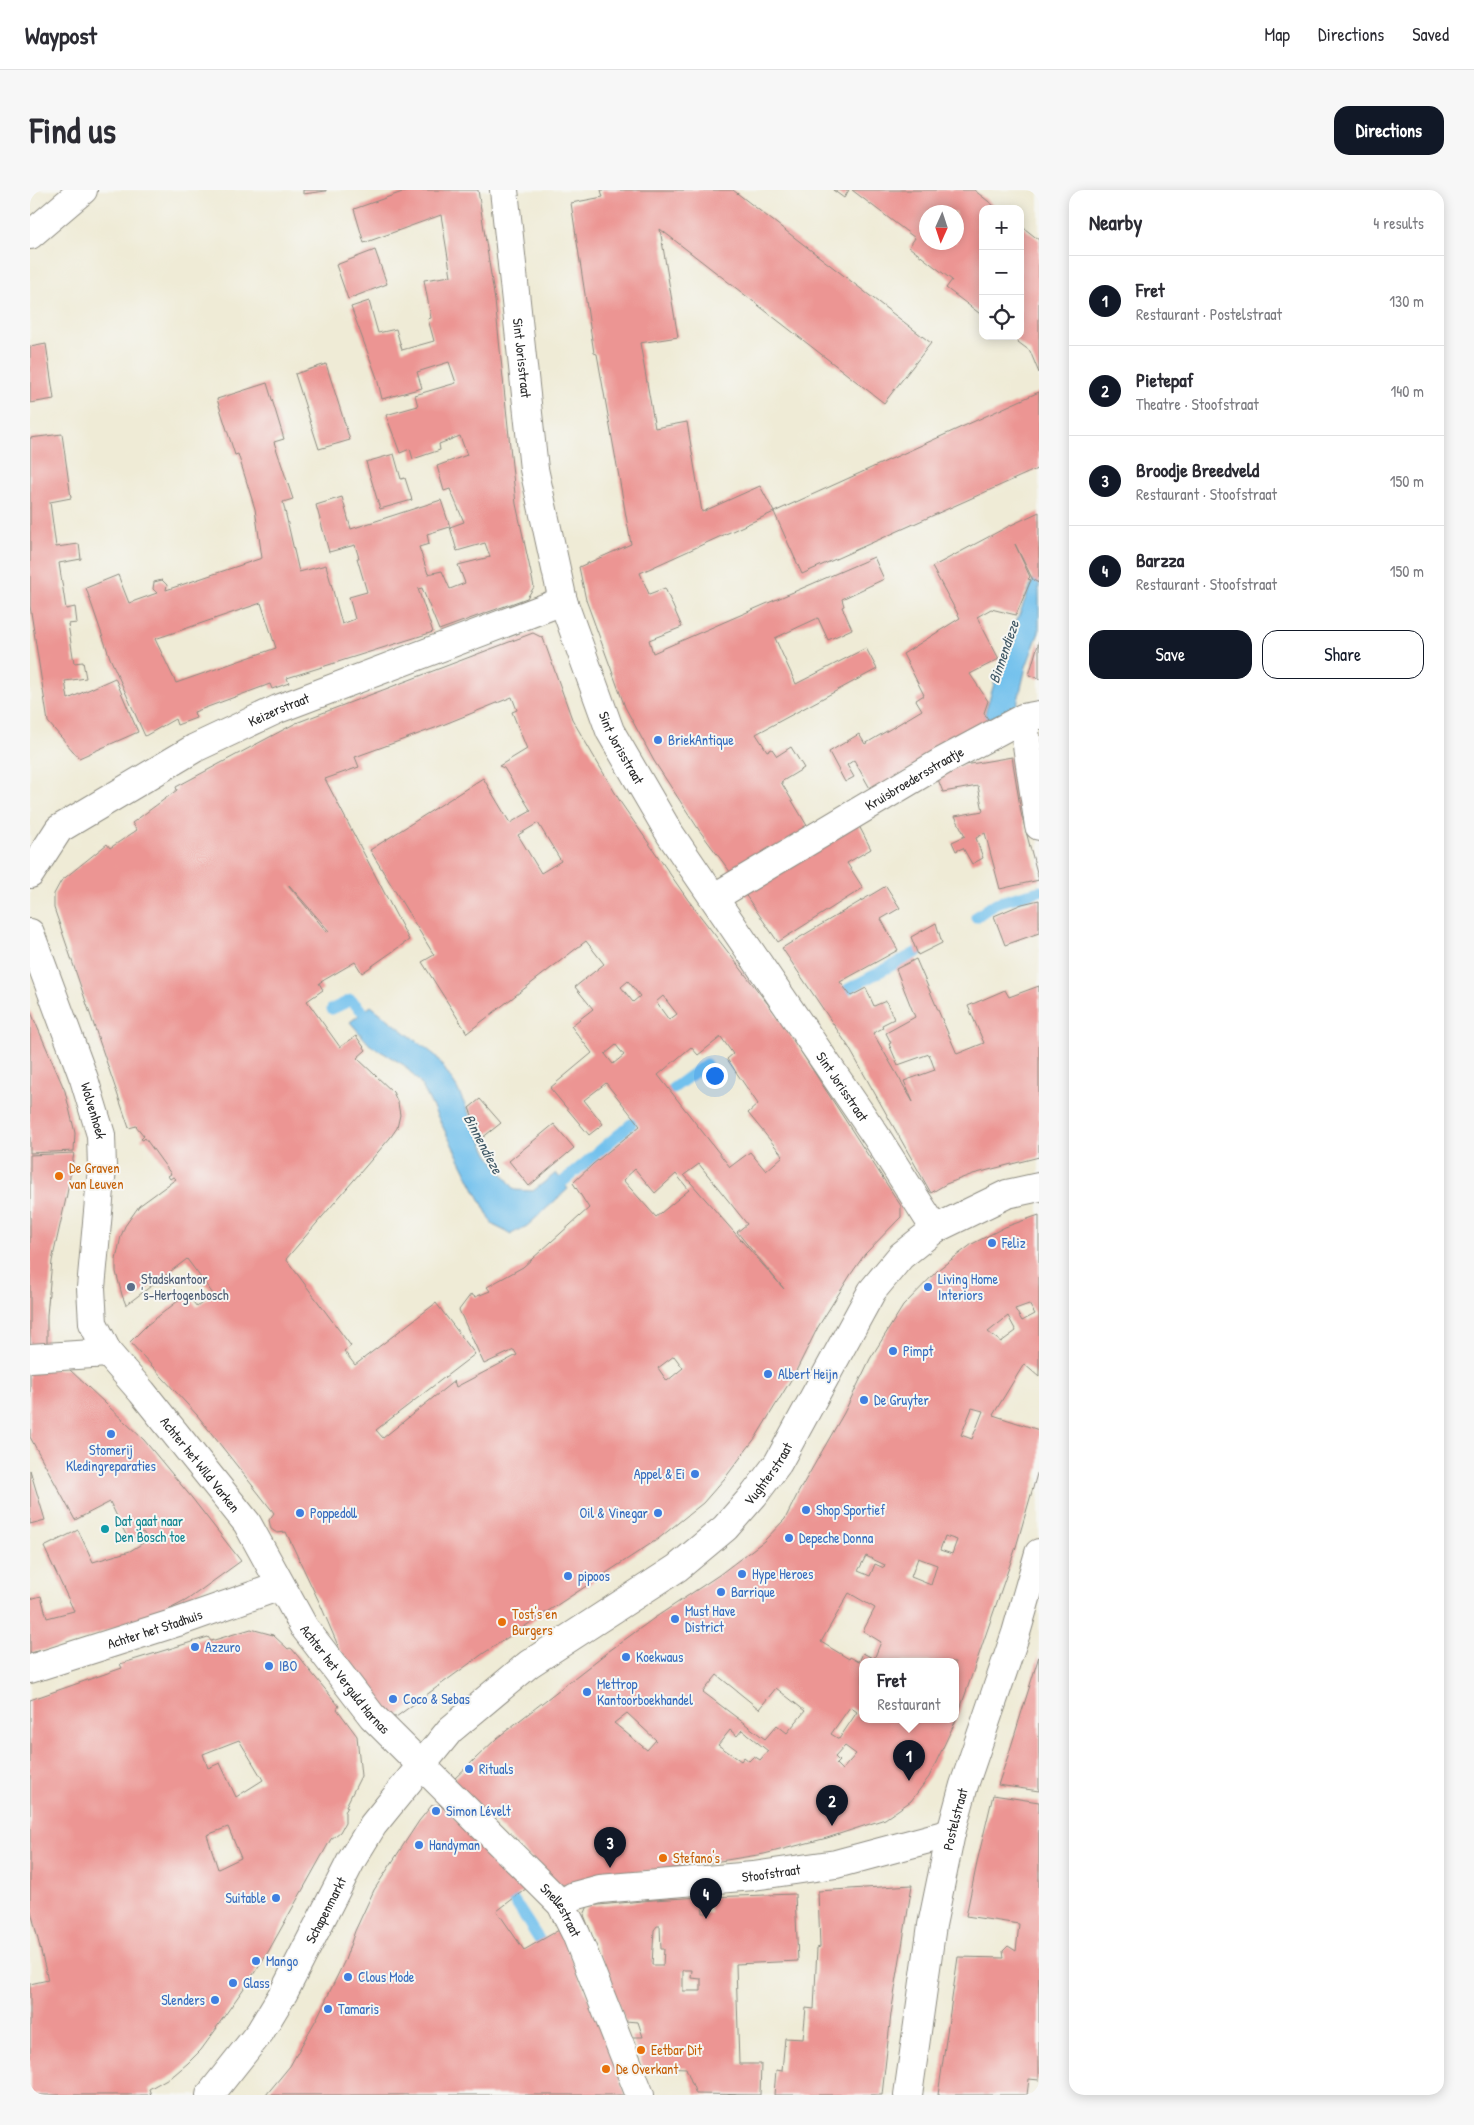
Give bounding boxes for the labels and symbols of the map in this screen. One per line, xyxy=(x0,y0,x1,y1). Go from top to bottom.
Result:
north arrow xyxy=(919,205,964,250)
street label: Sint Jorisstraat xyxy=(509,317,536,399)
water label: Binnendieze xyxy=(983,617,1024,686)
street label: Keizerstraat xyxy=(245,688,312,731)
street label: Sint Jorisstraat xyxy=(595,709,649,788)
place label: BriekAntique xyxy=(668,730,734,750)
marker: BriekAntique xyxy=(652,734,664,746)
street label: Kruisbroedersstraatje xyxy=(861,741,967,814)
street label: Sint Jorisstraat xyxy=(812,1048,873,1125)
your location xyxy=(702,1063,728,1089)
street label: Wolvenhoek xyxy=(77,1080,111,1140)
water label: Binnendieze xyxy=(459,1110,508,1178)
place label: De Graven van Leuven xyxy=(69,1158,124,1193)
marker: De Graven van Leuven xyxy=(53,1170,65,1182)
place label: Feliz xyxy=(1001,1233,1026,1252)
marker: Feliz xyxy=(986,1237,998,1249)
place label: Stadskantoor 's-Hertogenbosch xyxy=(141,1269,229,1305)
place label: Living Home Interiors xyxy=(938,1269,999,1304)
marker: Stadskantoor 's-Hertogenbosch xyxy=(125,1281,137,1293)
marker: Living Home Interiors xyxy=(922,1281,934,1293)
place label: Pimpt xyxy=(903,1341,933,1361)
marker: Pimpt xyxy=(887,1345,899,1357)
place label: Albert Heijn xyxy=(778,1364,838,1384)
marker: Albert Heijn xyxy=(762,1368,774,1380)
place label: De Gruyter xyxy=(874,1390,929,1410)
marker: De Gruyter xyxy=(858,1394,870,1406)
street label: Achter het Wild Varken xyxy=(156,1412,245,1516)
marker: Stomerij Kledingreparaties xyxy=(105,1428,117,1440)
street label: Vughterstraat xyxy=(739,1439,797,1509)
place label: Stomerij Kledingreparaties xyxy=(66,1440,156,1476)
place label: Appel & Ei xyxy=(634,1464,685,1484)
marker: Appel & Ei xyxy=(689,1468,701,1480)
place label: Shop Sportief xyxy=(816,1500,885,1520)
place label: Poppedoll xyxy=(310,1503,358,1523)
place label: Oil & Vinegar xyxy=(579,1503,649,1523)
marker: Shop Sportief xyxy=(800,1504,812,1516)
marker: Poppedoll xyxy=(294,1507,306,1519)
marker: Oil & Vinegar xyxy=(652,1507,664,1519)
place label: Dat gaat naar Den Bosch toe xyxy=(115,1511,186,1546)
marker: Dat gaat naar Den Bosch toe xyxy=(99,1523,111,1535)
place label: Depeche Donna xyxy=(799,1528,874,1548)
marker: Depeche Donna xyxy=(783,1532,795,1544)
place label: Hype Heroes xyxy=(752,1564,813,1584)
place label: pipoos xyxy=(578,1566,610,1586)
marker: Hype Heroes xyxy=(736,1568,748,1580)
marker: pipoos xyxy=(562,1570,574,1582)
place label: Barrique xyxy=(731,1582,776,1602)
marker: Barrique xyxy=(715,1586,727,1598)
place label: Must Have District xyxy=(685,1601,736,1636)
street label: Achter het Stadhuis xyxy=(105,1604,205,1653)
place label: Tost's en Burgers xyxy=(512,1604,557,1640)
marker: Must Have District xyxy=(669,1613,681,1625)
marker: Tost's en Burgers xyxy=(496,1616,508,1628)
street label: Achter het Verguld Harnas xyxy=(296,1620,394,1738)
place label: Azzuro xyxy=(205,1637,241,1656)
marker: Azzuro xyxy=(189,1641,201,1653)
place label: Koekwaus xyxy=(636,1647,683,1666)
marker: Koekwaus xyxy=(620,1651,632,1663)
place label: IBO xyxy=(279,1656,297,1675)
marker: IBO xyxy=(263,1660,275,1672)
place label: Mettrop Kantoorboekhandel xyxy=(597,1674,693,1709)
marker: Mettrop Kantoorboekhandel xyxy=(581,1686,593,1698)
place label: Coco & Sebas xyxy=(403,1689,470,1708)
marker: Coco & Sebas xyxy=(387,1693,399,1705)
pin: 1 xyxy=(893,1740,925,1781)
place label: Rituals xyxy=(479,1759,514,1778)
marker: Rituals xyxy=(463,1763,475,1775)
pin: 2 xyxy=(816,1785,848,1826)
street label: Postelstraat xyxy=(938,1786,972,1852)
place label: Simon Lévelt xyxy=(446,1801,511,1820)
marker: Simon Lévelt xyxy=(430,1805,442,1817)
pin: 3 xyxy=(594,1827,626,1868)
place label: Handyman xyxy=(429,1835,480,1855)
marker: Handyman xyxy=(413,1839,425,1851)
place label: Stefano's xyxy=(673,1848,720,1867)
marker: Stefano's xyxy=(657,1852,669,1864)
street label: Stoofstraat xyxy=(741,1859,802,1886)
street label: Schapenmarkt xyxy=(301,1873,350,1946)
pin: 4 xyxy=(690,1878,722,1919)
street label: Snellestraat xyxy=(536,1879,586,1940)
place label: Suitable xyxy=(225,1888,266,1907)
marker: Suitable xyxy=(270,1892,282,1904)
place label: Mango xyxy=(266,1951,298,1971)
marker: Mango xyxy=(250,1955,262,1967)
place label: Clous Mode xyxy=(358,1967,415,1986)
marker: Clous Mode xyxy=(342,1971,354,1983)
place label: Glass xyxy=(243,1973,270,1992)
marker: Glass xyxy=(227,1977,239,1989)
place label: Slenders xyxy=(161,1990,205,2009)
marker: Slenders xyxy=(209,1994,221,2006)
place label: Tamaris xyxy=(338,1999,379,2018)
marker: Tamaris xyxy=(322,2003,334,2015)
place label: Eetbar Dit xyxy=(651,2040,702,2059)
marker: Eetbar Dit xyxy=(635,2044,647,2056)
place label: De Overkant xyxy=(616,2059,678,2078)
marker: De Overkant xyxy=(600,2063,612,2075)

